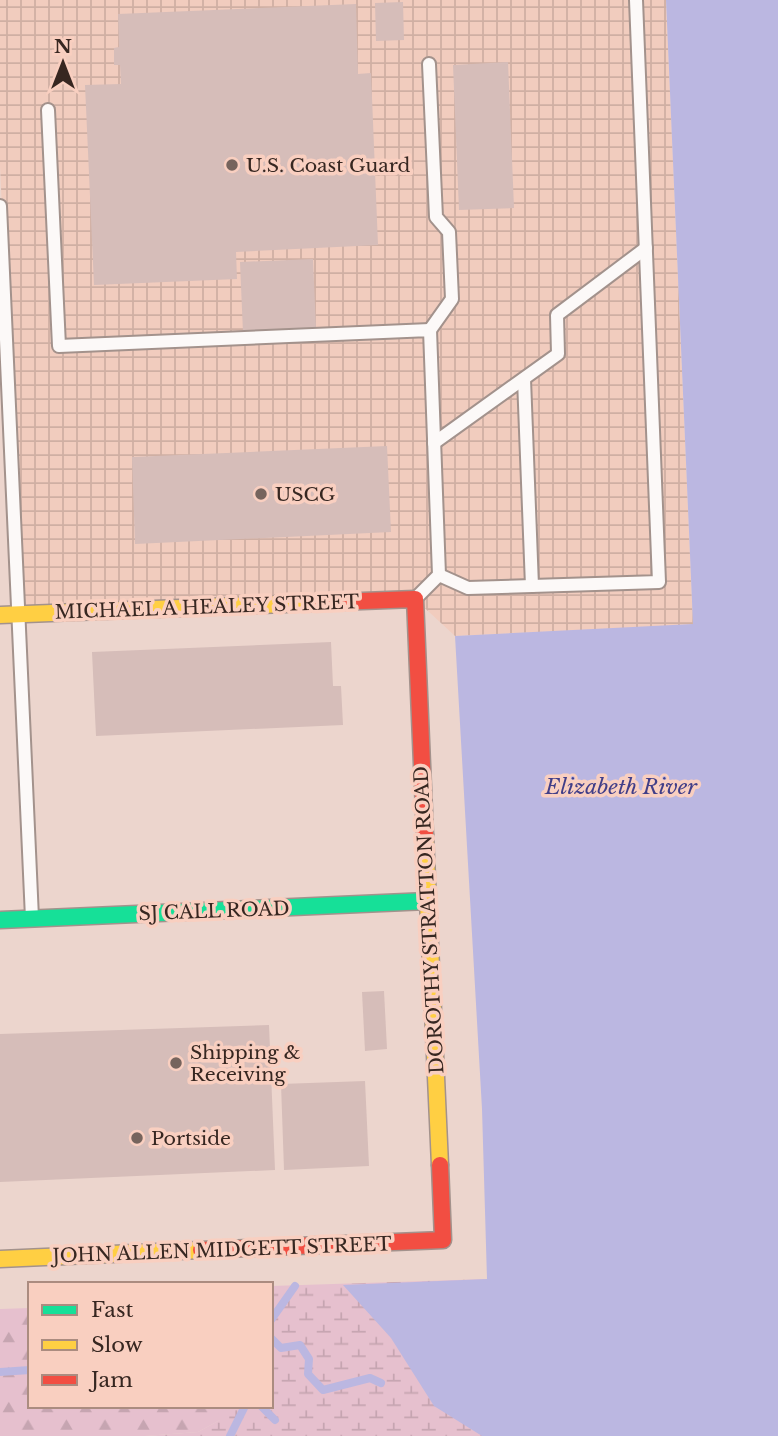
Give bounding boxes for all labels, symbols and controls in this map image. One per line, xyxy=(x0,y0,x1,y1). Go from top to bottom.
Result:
north arrow xyxy=(28,28,98,98)
text: N xyxy=(54,35,72,58)
place label: U.S. Coast Guard xyxy=(246,154,411,177)
marker: U.S. Coast Guard xyxy=(224,157,240,173)
place label: USCG xyxy=(275,483,336,506)
marker: USCG xyxy=(253,486,269,502)
street label: MICHAEL A HEALEY STREET xyxy=(54,590,360,624)
street label: DOROTHY STRATTON ROAD xyxy=(409,766,449,1074)
water label: Elizabeth River xyxy=(544,774,698,800)
street label: SJ CALL ROAD xyxy=(138,897,290,925)
place label: Shipping & Receiving xyxy=(190,1041,301,1086)
marker: Shipping & Receiving xyxy=(168,1055,184,1071)
place label: Portside xyxy=(151,1127,231,1150)
marker: Portside xyxy=(129,1130,145,1146)
street label: JOHN ALLEN MIDGETT STREET xyxy=(49,1233,392,1268)
legend xyxy=(28,1282,273,1408)
text: Fast xyxy=(91,1297,133,1323)
text: Slow xyxy=(91,1332,143,1358)
text: Jam xyxy=(88,1367,133,1393)

